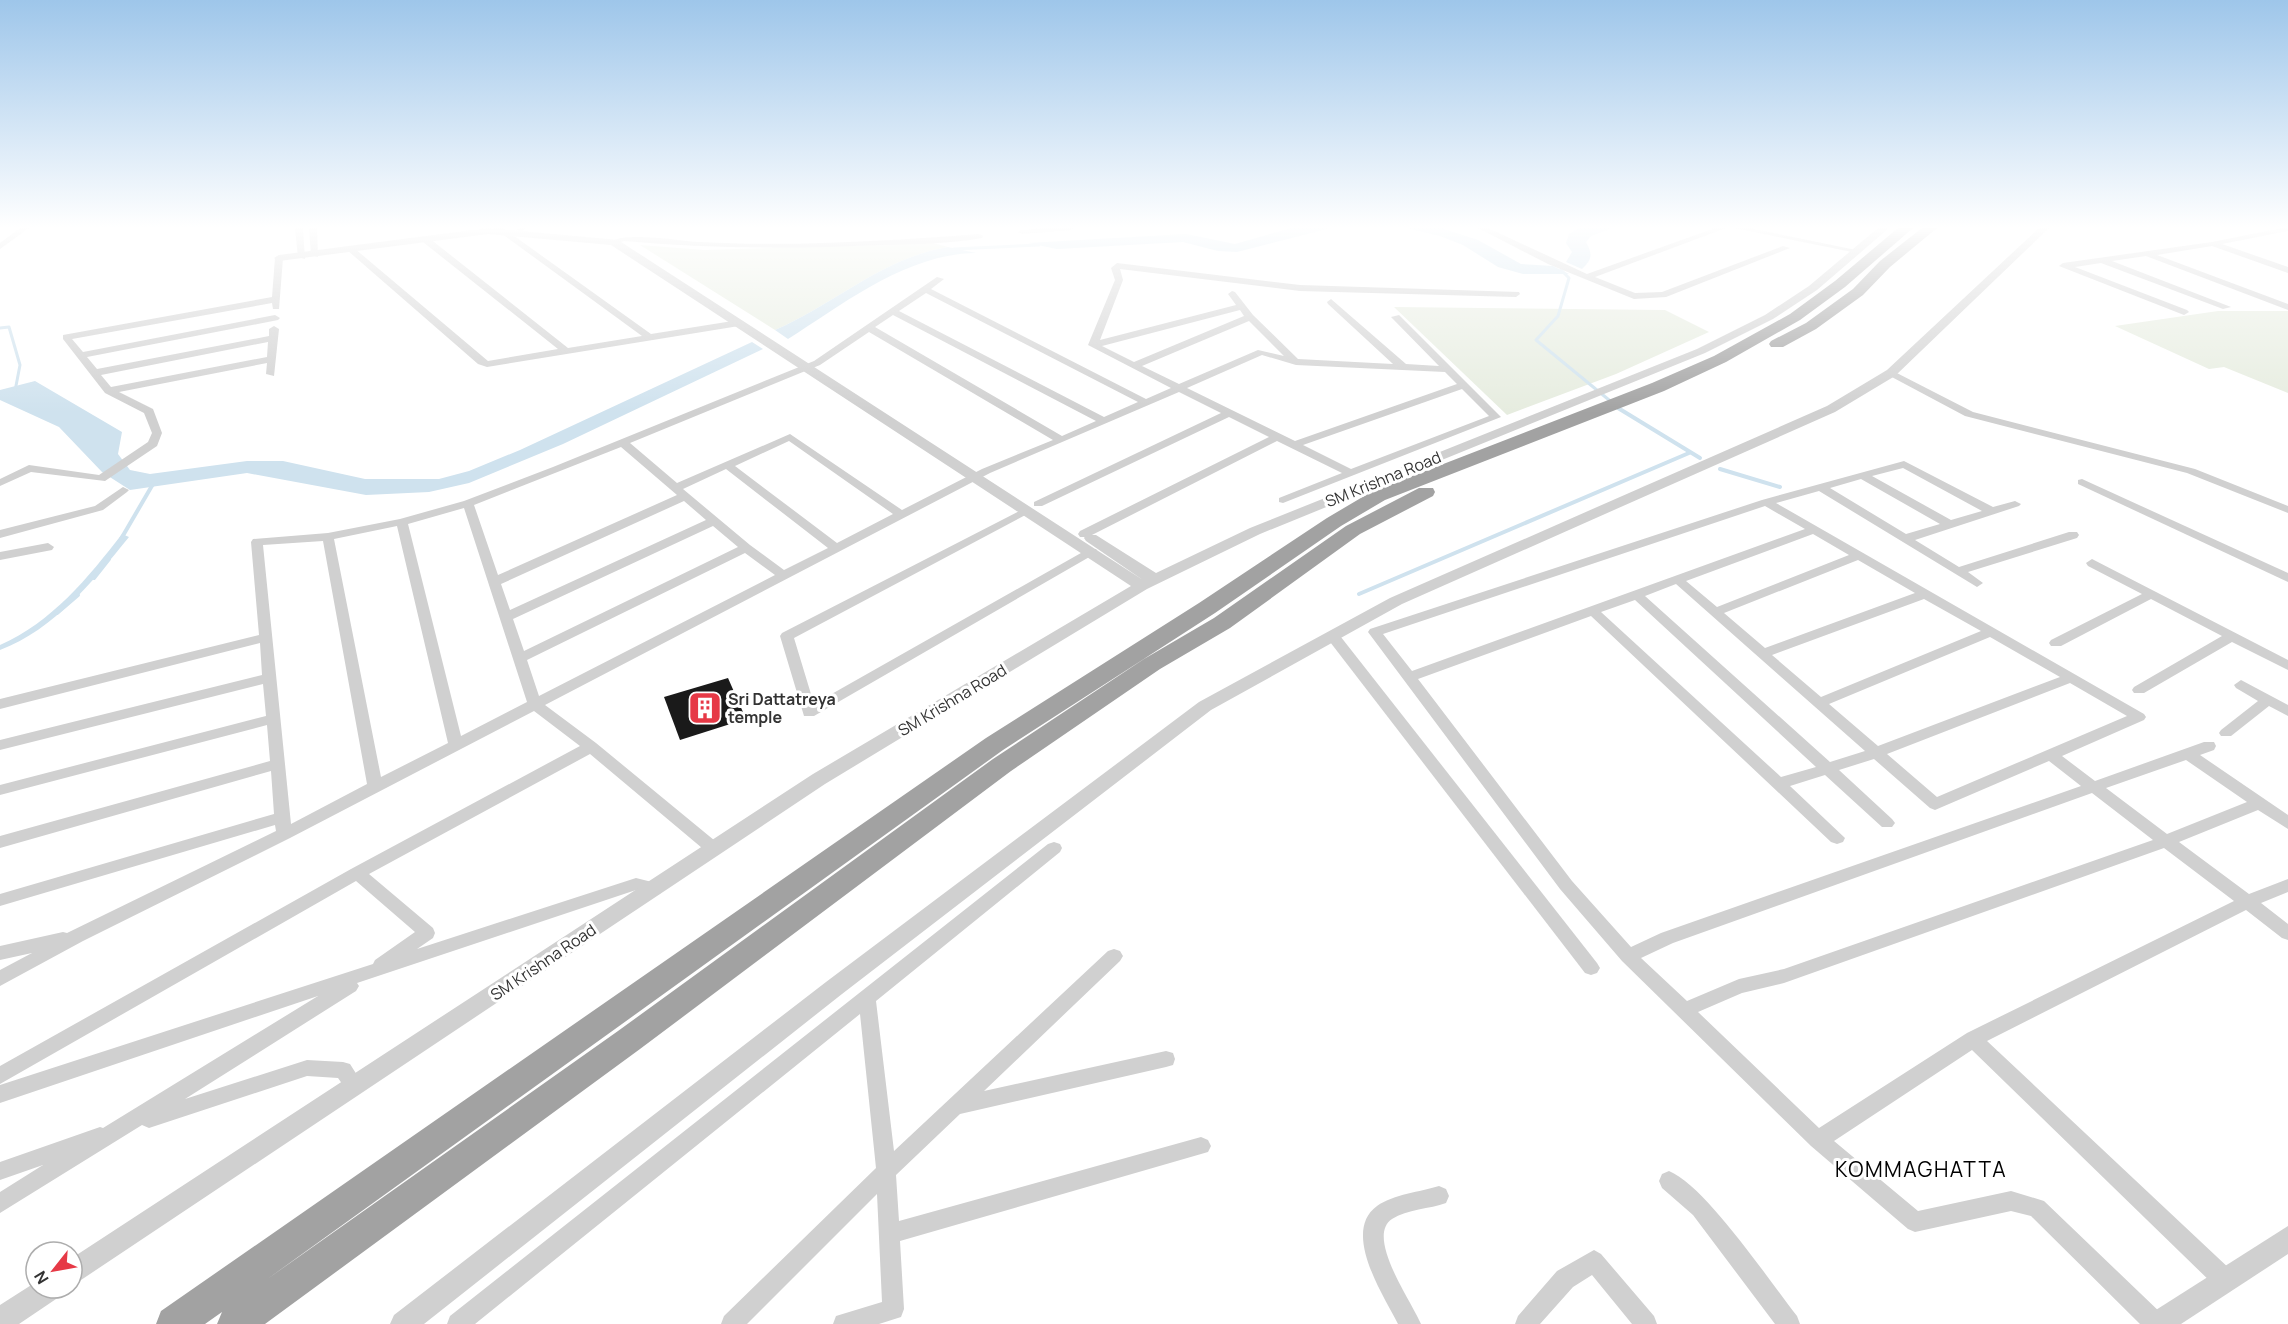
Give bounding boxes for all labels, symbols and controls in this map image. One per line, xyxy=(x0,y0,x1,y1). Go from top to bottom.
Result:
street label: SM Krishna Road xyxy=(1322,446,1444,512)
street label: SM Krishna Road xyxy=(894,659,1010,741)
place label: Sri Dattatreya temple xyxy=(728,688,836,728)
building icon: Sri Dattatreya temple xyxy=(687,690,723,726)
street label: SM Krishna Road xyxy=(486,919,600,1005)
district label: KOMMAGHATTA xyxy=(1835,1155,2007,1183)
north arrow xyxy=(24,1240,84,1300)
text: N xyxy=(29,1267,54,1288)

